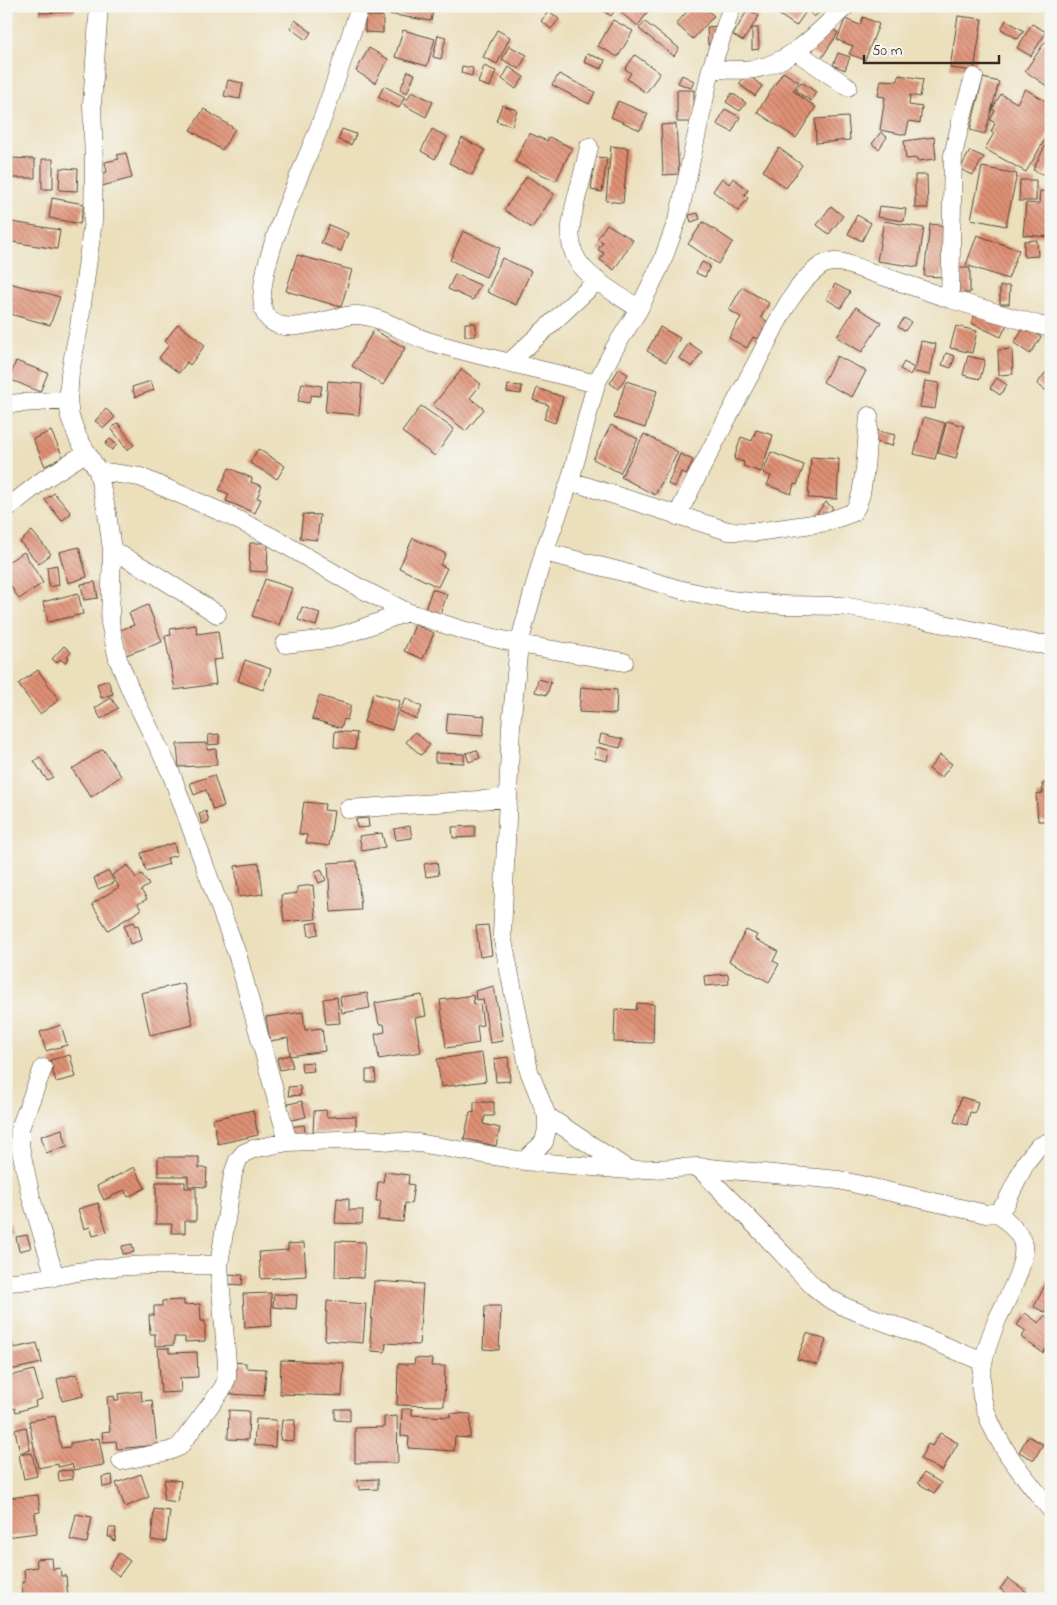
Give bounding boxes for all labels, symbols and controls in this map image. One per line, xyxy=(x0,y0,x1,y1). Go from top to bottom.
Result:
scale bar xyxy=(864,32,1000,64)
text: 50 m xyxy=(872,40,903,62)

